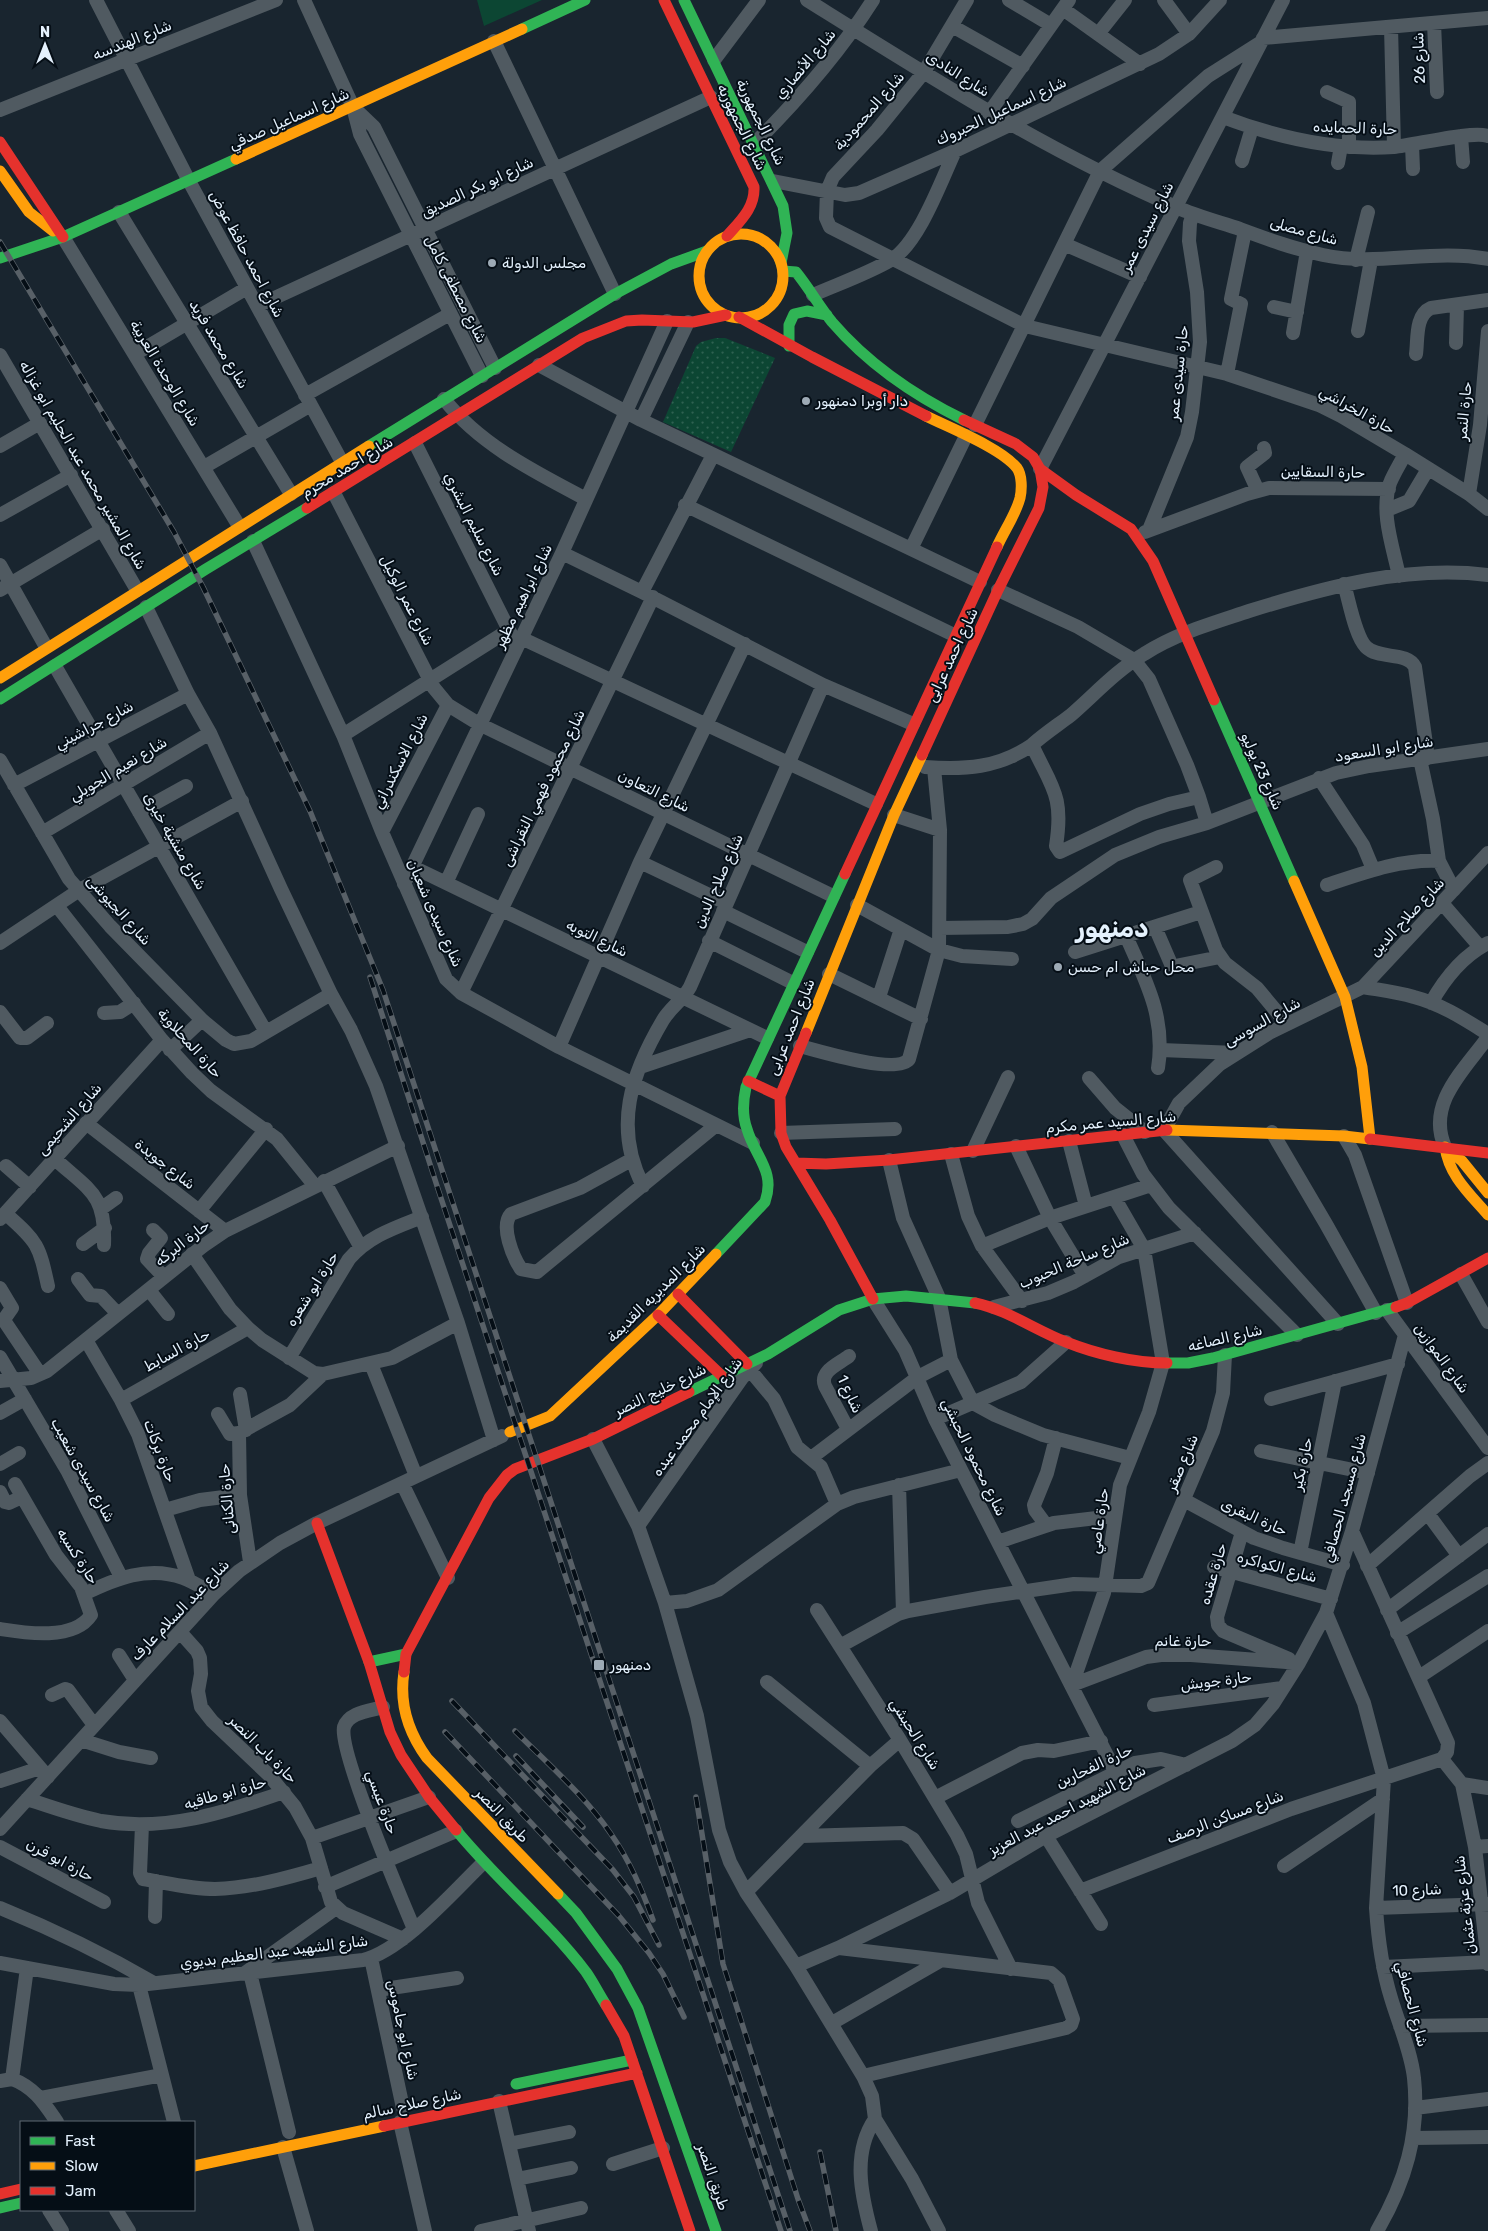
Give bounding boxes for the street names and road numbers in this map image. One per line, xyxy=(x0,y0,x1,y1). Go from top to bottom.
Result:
street label: شارع الهندسه xyxy=(90,16,175,66)
street label: شارع الأنصاري xyxy=(770,25,841,104)
street label: شارع 26 xyxy=(1409,32,1431,84)
street label: شارع النادى xyxy=(922,47,993,102)
street label: شارع المحمودية xyxy=(830,68,910,155)
street label: شارع اسماعيل الحبروك xyxy=(933,73,1070,151)
street label: شارع الجمهورية xyxy=(731,76,790,169)
street label: شارع الجمهوريه xyxy=(712,81,771,174)
street label: شارع اسماعيل صدقي xyxy=(226,84,353,156)
street label: حارة الحمايده xyxy=(1313,118,1397,138)
street label: شارع ابو بكر الصديق xyxy=(418,153,537,223)
street label: شارع سيدى عمر xyxy=(1116,179,1179,277)
street label: شارع احمد حافظ عوض xyxy=(204,187,288,322)
street label: شارع مصلى xyxy=(1267,213,1340,251)
street label: شارع مصطفى كامل xyxy=(419,232,491,347)
street label: شارع محمد فريد xyxy=(184,296,253,393)
street label: شارع الوحدة العربية xyxy=(124,317,204,431)
street label: حارة سيدى عمر xyxy=(1164,324,1192,423)
street label: شارع المشير محمد عبد الحليم ابو غزاله xyxy=(14,357,150,574)
street label: حارة النمر xyxy=(1452,381,1476,442)
street label: حارة الخراشي xyxy=(1315,382,1398,441)
street label: شارع احمد محرم xyxy=(298,432,397,503)
street label: حارة السقايين xyxy=(1281,462,1365,482)
street label: شارع سليم البشري xyxy=(438,469,508,580)
street label: شارع ابراهيم مظهر xyxy=(490,541,558,653)
street label: شارع عمر الوكيل xyxy=(375,552,438,649)
street label: شارع احمد عرابى xyxy=(922,605,984,706)
street label: شارع جراشيني xyxy=(52,697,138,756)
street label: شارع محمود فهمي النقراشى xyxy=(497,707,592,871)
street label: شارع الاسكندراني xyxy=(368,710,434,813)
street label: شارع 23 يوليو xyxy=(1235,729,1287,814)
street label: شارع ابو السعود xyxy=(1333,732,1435,768)
street label: شارع نعيم الجويلي xyxy=(66,733,172,808)
street label: شارع التعاون xyxy=(614,766,693,818)
street label: شارع منشية خيرى xyxy=(138,789,210,894)
street label: شارع صلاح الدين xyxy=(689,831,749,932)
street label: شارع سيدى شعبان xyxy=(401,856,467,971)
street label: شارع الجيوشى xyxy=(81,871,155,950)
street label: شارع صلاح الدين xyxy=(1366,874,1450,962)
street label: شارع التوبه xyxy=(562,915,631,962)
street label: شارع احمد عرابى xyxy=(763,976,820,1079)
street label: شارع السوسى xyxy=(1220,993,1305,1052)
street label: حارة المحلاوية xyxy=(153,1004,226,1082)
street label: شارع الشحيمى xyxy=(33,1079,107,1160)
street label: شارع السيد عمر مكرم xyxy=(1045,1107,1177,1139)
street label: شارع جويدة xyxy=(130,1135,199,1195)
street label: حارة البركه xyxy=(151,1216,213,1270)
street label: شارع ساحة الحبوب xyxy=(1016,1230,1133,1294)
street label: شارع المديريه القديمة xyxy=(603,1240,711,1348)
street label: حارة ابو شعره xyxy=(282,1248,342,1330)
street label: شارع الموازين xyxy=(1409,1319,1473,1398)
street label: شارع الصاغه xyxy=(1186,1321,1264,1357)
street label: حارة السابط xyxy=(141,1325,213,1375)
street label: شارع الإمام محمد عبده xyxy=(648,1354,748,1481)
street label: شارع خليج النصر xyxy=(610,1360,710,1422)
street label: شارع 1 xyxy=(832,1372,867,1417)
street label: شارع محمود الحبشي xyxy=(935,1395,1010,1520)
street label: شارع سيدى شعيب xyxy=(45,1415,119,1526)
street label: حارة بركات xyxy=(140,1417,180,1485)
street label: شارع مسجد الحصافي xyxy=(1318,1431,1373,1565)
street label: شارع صقر xyxy=(1162,1432,1204,1496)
street label: حارة بكير xyxy=(1287,1436,1316,1493)
street label: حارة الكنانى xyxy=(215,1463,239,1535)
street label: حارة عاصي xyxy=(1085,1487,1115,1555)
street label: حارة البقرى xyxy=(1218,1494,1290,1540)
street label: حارة كسبه xyxy=(53,1525,103,1587)
street label: حارة عقده xyxy=(1196,1541,1230,1607)
street label: شارع الكواكره xyxy=(1234,1548,1319,1588)
street label: شارع عبد السلام عارف xyxy=(127,1555,235,1666)
street label: حارة غانم xyxy=(1154,1632,1212,1651)
street label: حارة جويش xyxy=(1179,1668,1253,1694)
street label: شارع الحبشي xyxy=(883,1695,944,1775)
street label: حارة باب النصر xyxy=(224,1710,301,1787)
street label: حارة الفحارين xyxy=(1053,1740,1135,1792)
street label: شارع الشهيد احمد عبد العزيز xyxy=(984,1761,1150,1861)
street label: حارة عيسي xyxy=(359,1768,402,1837)
street label: حارة ابو طاقيه xyxy=(182,1773,268,1813)
street label: طريق النصر xyxy=(471,1783,533,1846)
street label: شارع مساكن الرصف xyxy=(1164,1786,1287,1849)
street label: حارة ابو قرن xyxy=(23,1835,97,1885)
street label: شارع عزبة عثمان xyxy=(1450,1854,1482,1956)
street label: شارع 10 xyxy=(1392,1880,1442,1902)
street label: شارع الشهيد عبد العظيم بديوي xyxy=(179,1932,369,1974)
street label: شارع الحصافي xyxy=(1389,1959,1432,2050)
street label: شارع ابو جاموس xyxy=(382,1978,422,2082)
street label: شارع صلاح سالم xyxy=(361,2085,463,2125)
street label: طريق النصر xyxy=(693,2140,733,2213)

